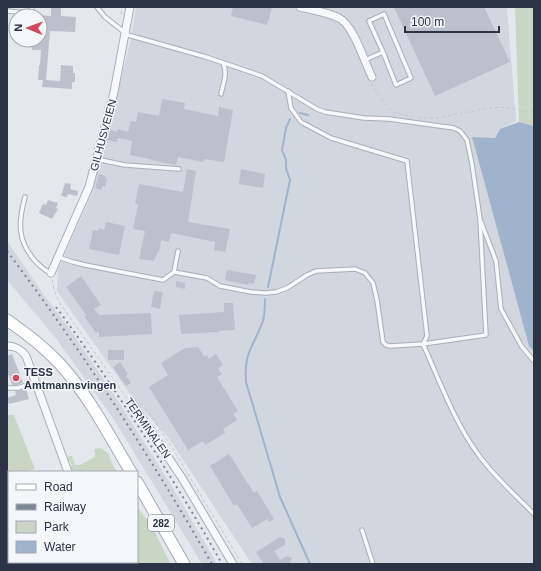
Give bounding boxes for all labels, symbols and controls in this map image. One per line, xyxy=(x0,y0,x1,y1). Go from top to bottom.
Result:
north arrow xyxy=(8,8,48,48)
scale bar xyxy=(405,8,499,34)
text: 100 m xyxy=(411,15,444,29)
text: N xyxy=(12,24,24,32)
street label: GILHUSVEIEN xyxy=(88,98,118,172)
place label: TESS Amtmannsvingen xyxy=(24,366,117,391)
marker: TESS Amtmannsvingen xyxy=(11,373,21,383)
street label: TERMINALEN xyxy=(123,396,173,461)
legend xyxy=(8,471,138,563)
text: Road xyxy=(44,480,73,494)
text: Railway xyxy=(44,500,86,514)
road number: 282 xyxy=(148,515,174,531)
text: Park xyxy=(44,520,70,534)
text: Water xyxy=(44,540,76,554)

